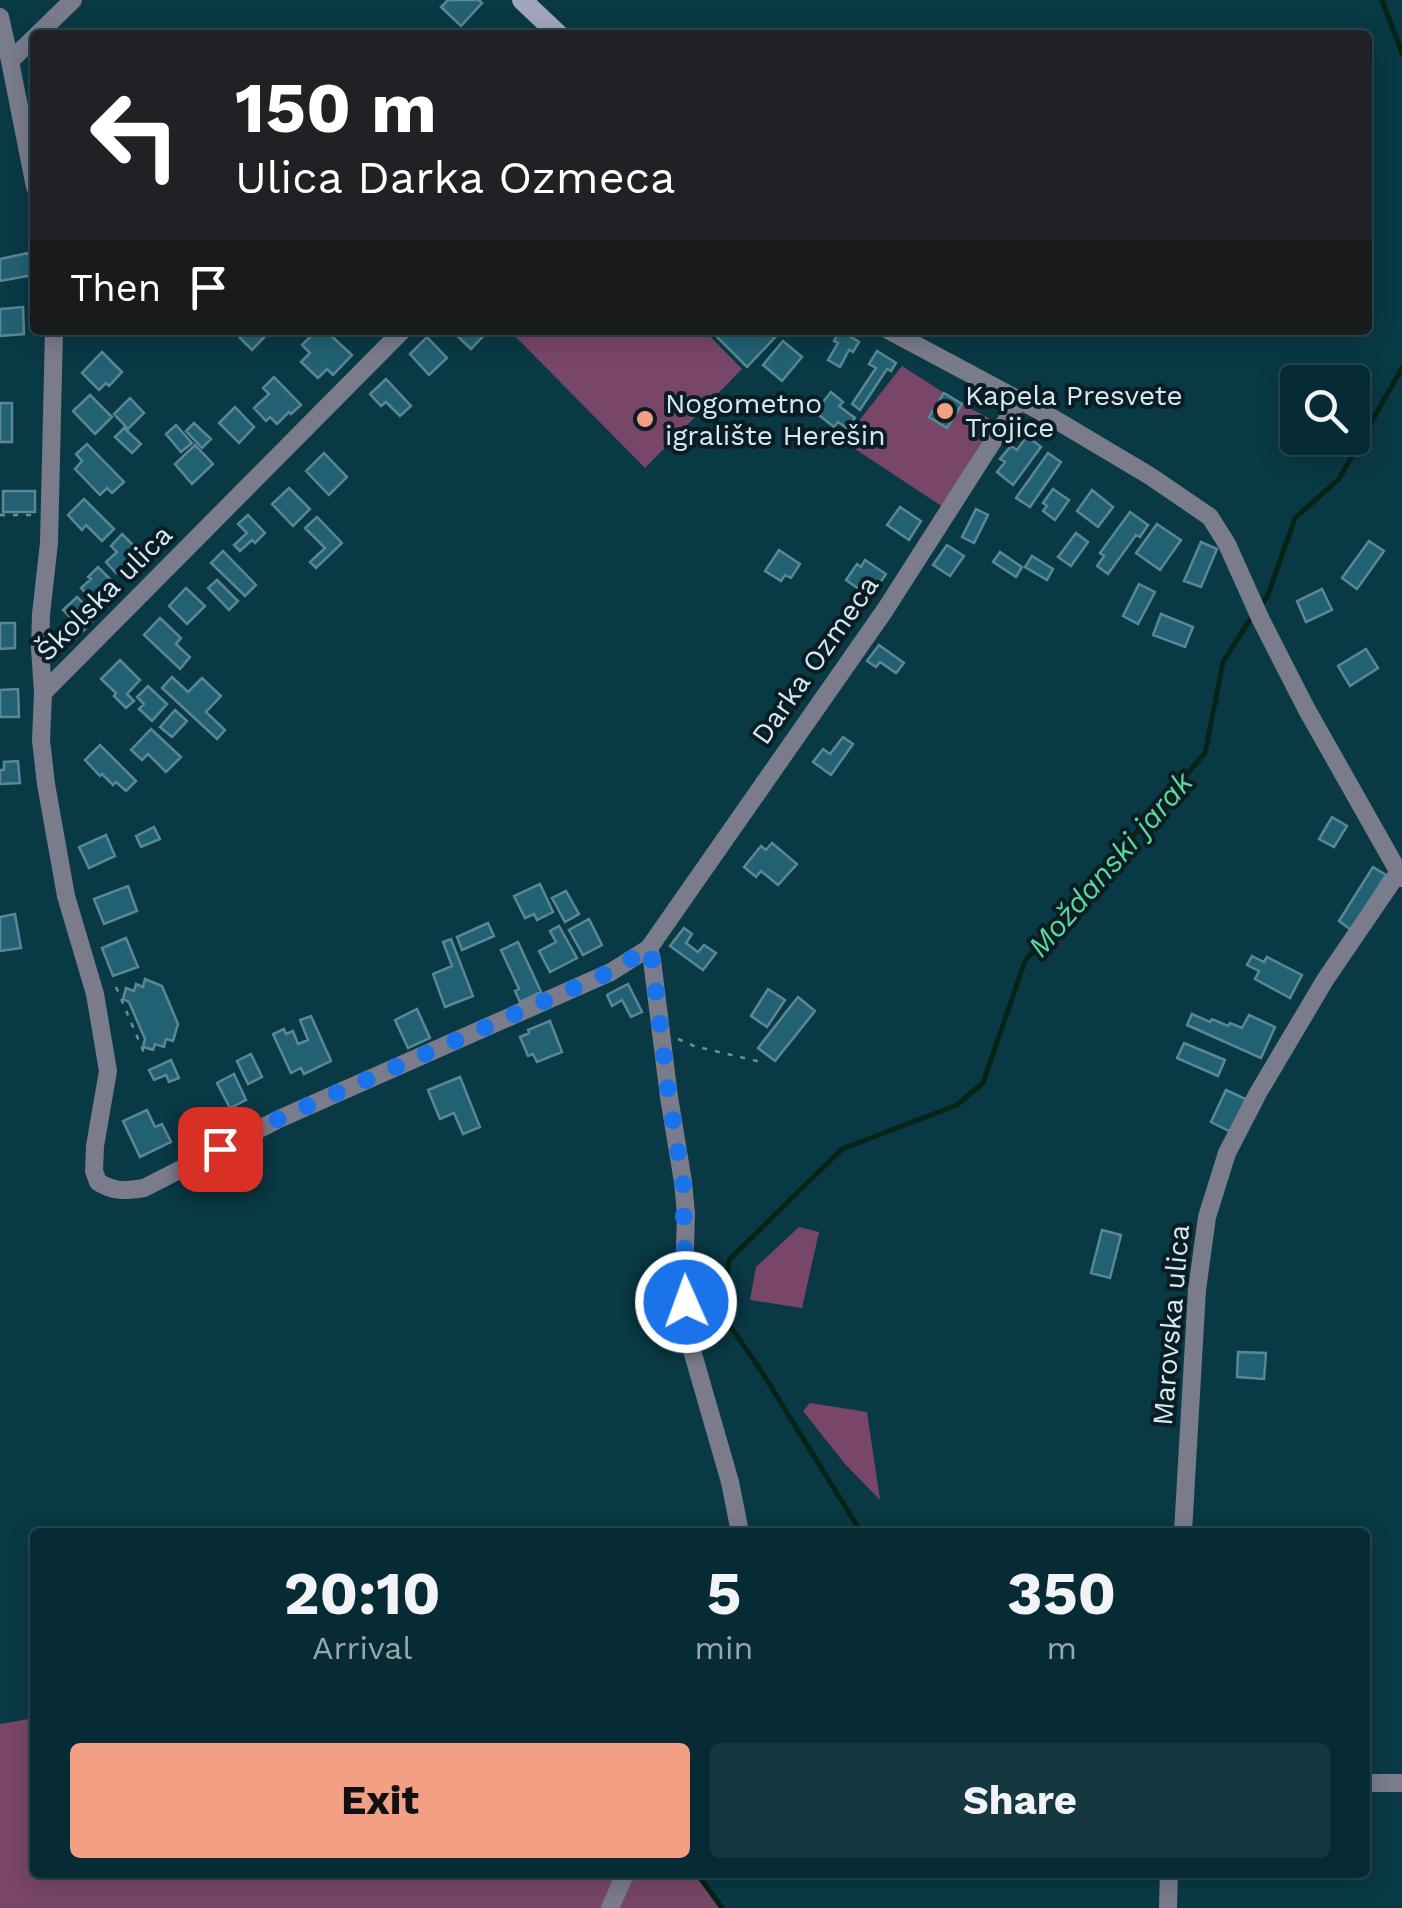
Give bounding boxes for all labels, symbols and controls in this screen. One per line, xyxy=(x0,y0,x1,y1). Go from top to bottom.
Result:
text: 150 m xyxy=(235,67,437,149)
icon: left xyxy=(70,70,200,200)
text: Ulica Darka Ozmeca xyxy=(235,151,675,204)
icon: arrive xyxy=(181,260,236,315)
text: Then xyxy=(70,266,161,310)
map controls xyxy=(1280,365,1370,455)
button: search xyxy=(1280,365,1370,455)
place label: Kapela Presvete Trojice xyxy=(965,379,1183,444)
place label: Nogometno igralište Herešin xyxy=(665,387,886,452)
marker: Kapela Presvete Trojice xyxy=(934,400,956,422)
marker: Nogometno igralište Herešin xyxy=(634,408,656,430)
street label: Školska ulica xyxy=(29,518,179,668)
street label: Darka Ozmeca xyxy=(745,569,885,751)
water label: Moždanski jarak xyxy=(1020,763,1201,963)
pin xyxy=(178,1107,263,1192)
icon: arrive xyxy=(193,1122,248,1177)
street label: Marovska ulica xyxy=(1146,1223,1196,1427)
position arrow xyxy=(634,1250,738,1354)
text: 20:10 xyxy=(284,1558,441,1629)
text: 5 xyxy=(706,1558,741,1629)
text: 350 xyxy=(1007,1558,1116,1629)
text: Arrival xyxy=(312,1629,412,1667)
text: min xyxy=(695,1629,753,1667)
text: m xyxy=(1046,1629,1077,1667)
button: Exit xyxy=(70,1743,690,1858)
button: Share xyxy=(710,1743,1330,1858)

